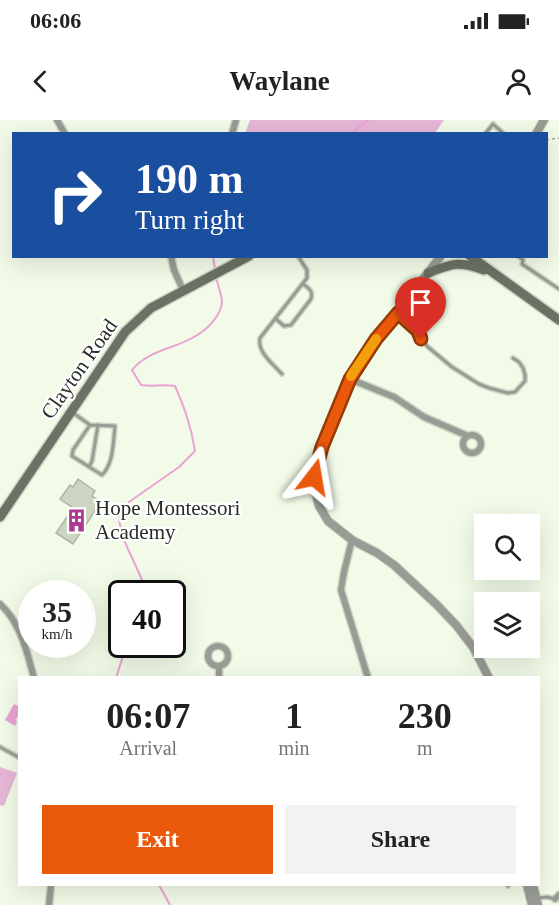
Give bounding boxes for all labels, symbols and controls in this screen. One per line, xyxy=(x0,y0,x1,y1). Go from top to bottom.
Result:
text: 06:06 xyxy=(30,8,81,33)
icon: back xyxy=(24,65,57,98)
icon: person xyxy=(502,65,535,98)
text: Waylane xyxy=(229,66,330,96)
icon: right xyxy=(36,156,114,234)
text: 190 m xyxy=(135,156,244,202)
text: Turn right xyxy=(135,205,244,235)
pin xyxy=(395,277,446,339)
icon: arrive xyxy=(404,286,437,319)
street label: Clayton Road xyxy=(36,314,122,423)
position arrow xyxy=(282,445,346,509)
place label: Hope Montessori Academy xyxy=(95,496,240,544)
building icon: Hope Montessori Academy xyxy=(64,507,90,533)
map controls xyxy=(474,514,540,658)
button: search xyxy=(474,514,540,580)
speed limit sign: 40 xyxy=(108,580,186,658)
button: layers xyxy=(474,592,540,658)
text: 35 xyxy=(42,595,72,628)
text: km/h xyxy=(42,626,72,642)
text: 06:07 xyxy=(106,696,190,736)
text: 1 xyxy=(285,696,303,736)
text: 230 xyxy=(398,696,452,736)
text: Arrival xyxy=(119,737,177,759)
text: min xyxy=(278,737,310,759)
text: m xyxy=(417,737,433,759)
button: Exit xyxy=(42,805,273,874)
button: Share xyxy=(285,805,516,874)

